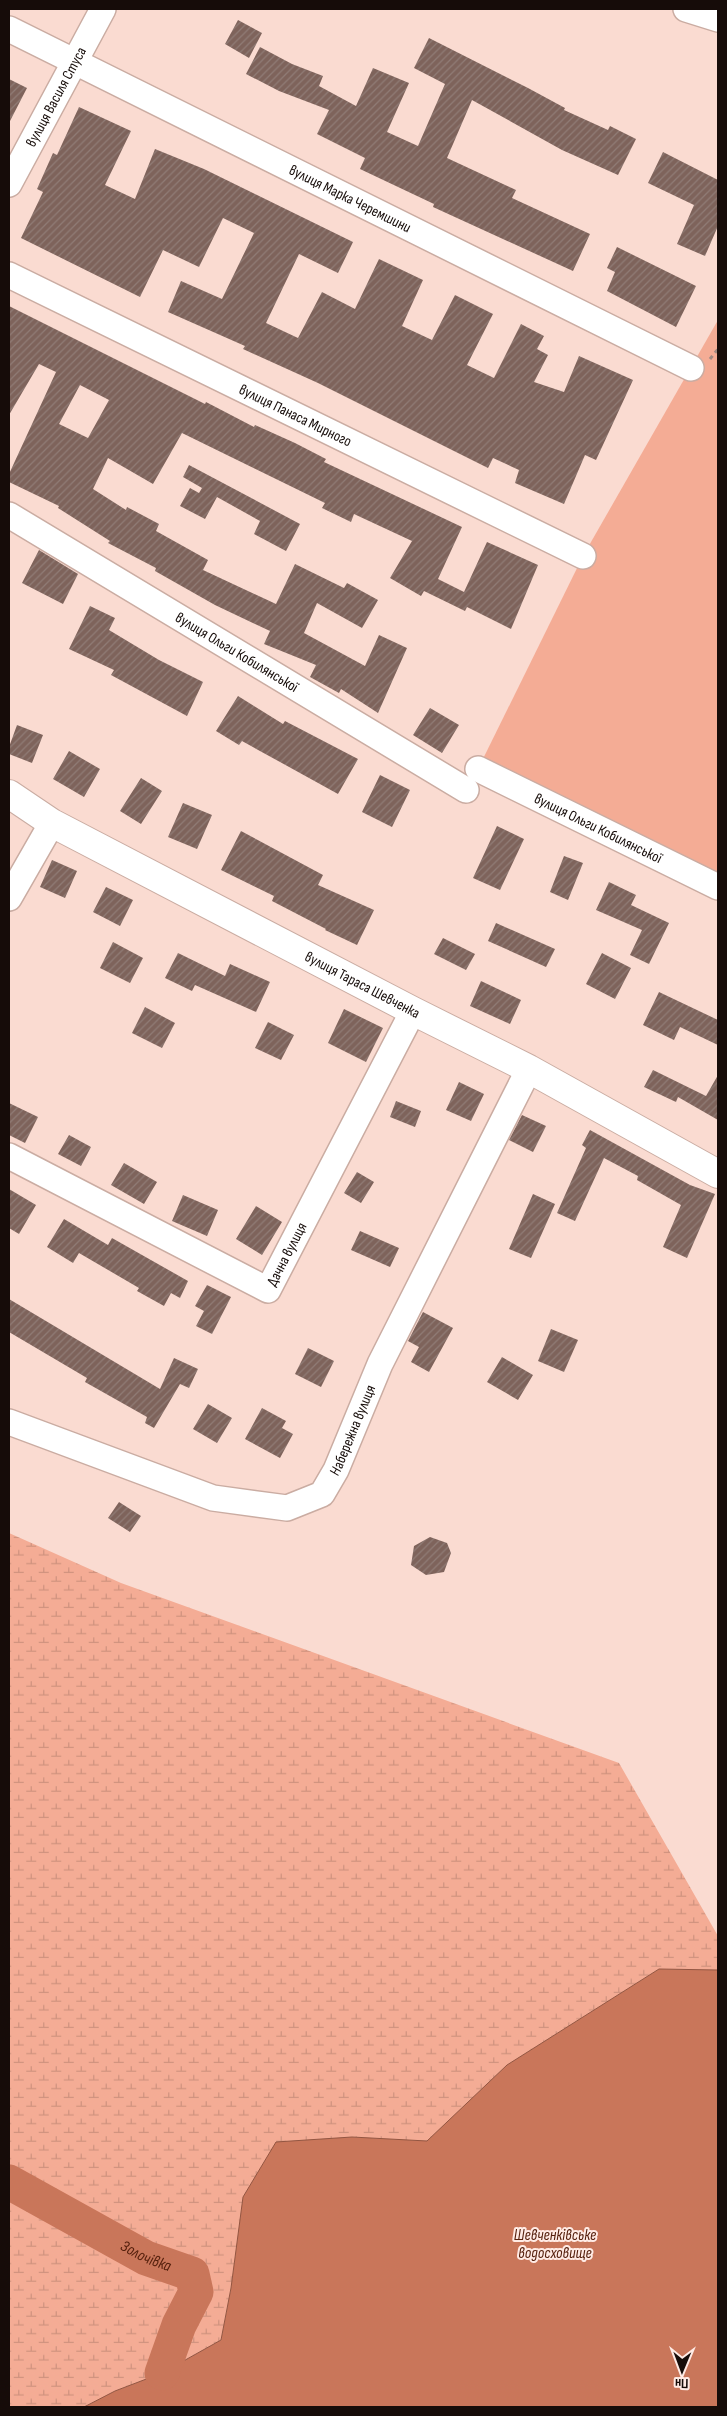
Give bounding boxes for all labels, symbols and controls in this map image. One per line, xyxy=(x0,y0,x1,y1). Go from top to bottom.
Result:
street label: вулиця Василя Стуса xyxy=(21,43,90,150)
street label: вулиця Марка Черемшини xyxy=(286,160,414,237)
street label: вулиця Панаса Мирного xyxy=(236,380,355,451)
street label: вулиця Ольги Кобилянської xyxy=(172,608,303,697)
street label: вулиця Ольги Кобилянської xyxy=(531,789,666,868)
street label: вулиця Тараса Шевченка xyxy=(302,947,423,1023)
street label: Дачна вулиця xyxy=(262,1219,311,1289)
street label: Набережна вулиця xyxy=(325,1382,380,1479)
water label: Шевченківське водосховище xyxy=(514,2226,596,2263)
water label: Золочівка xyxy=(117,2236,174,2276)
north arrow xyxy=(657,2346,707,2396)
text: Пн xyxy=(675,2375,689,2392)

